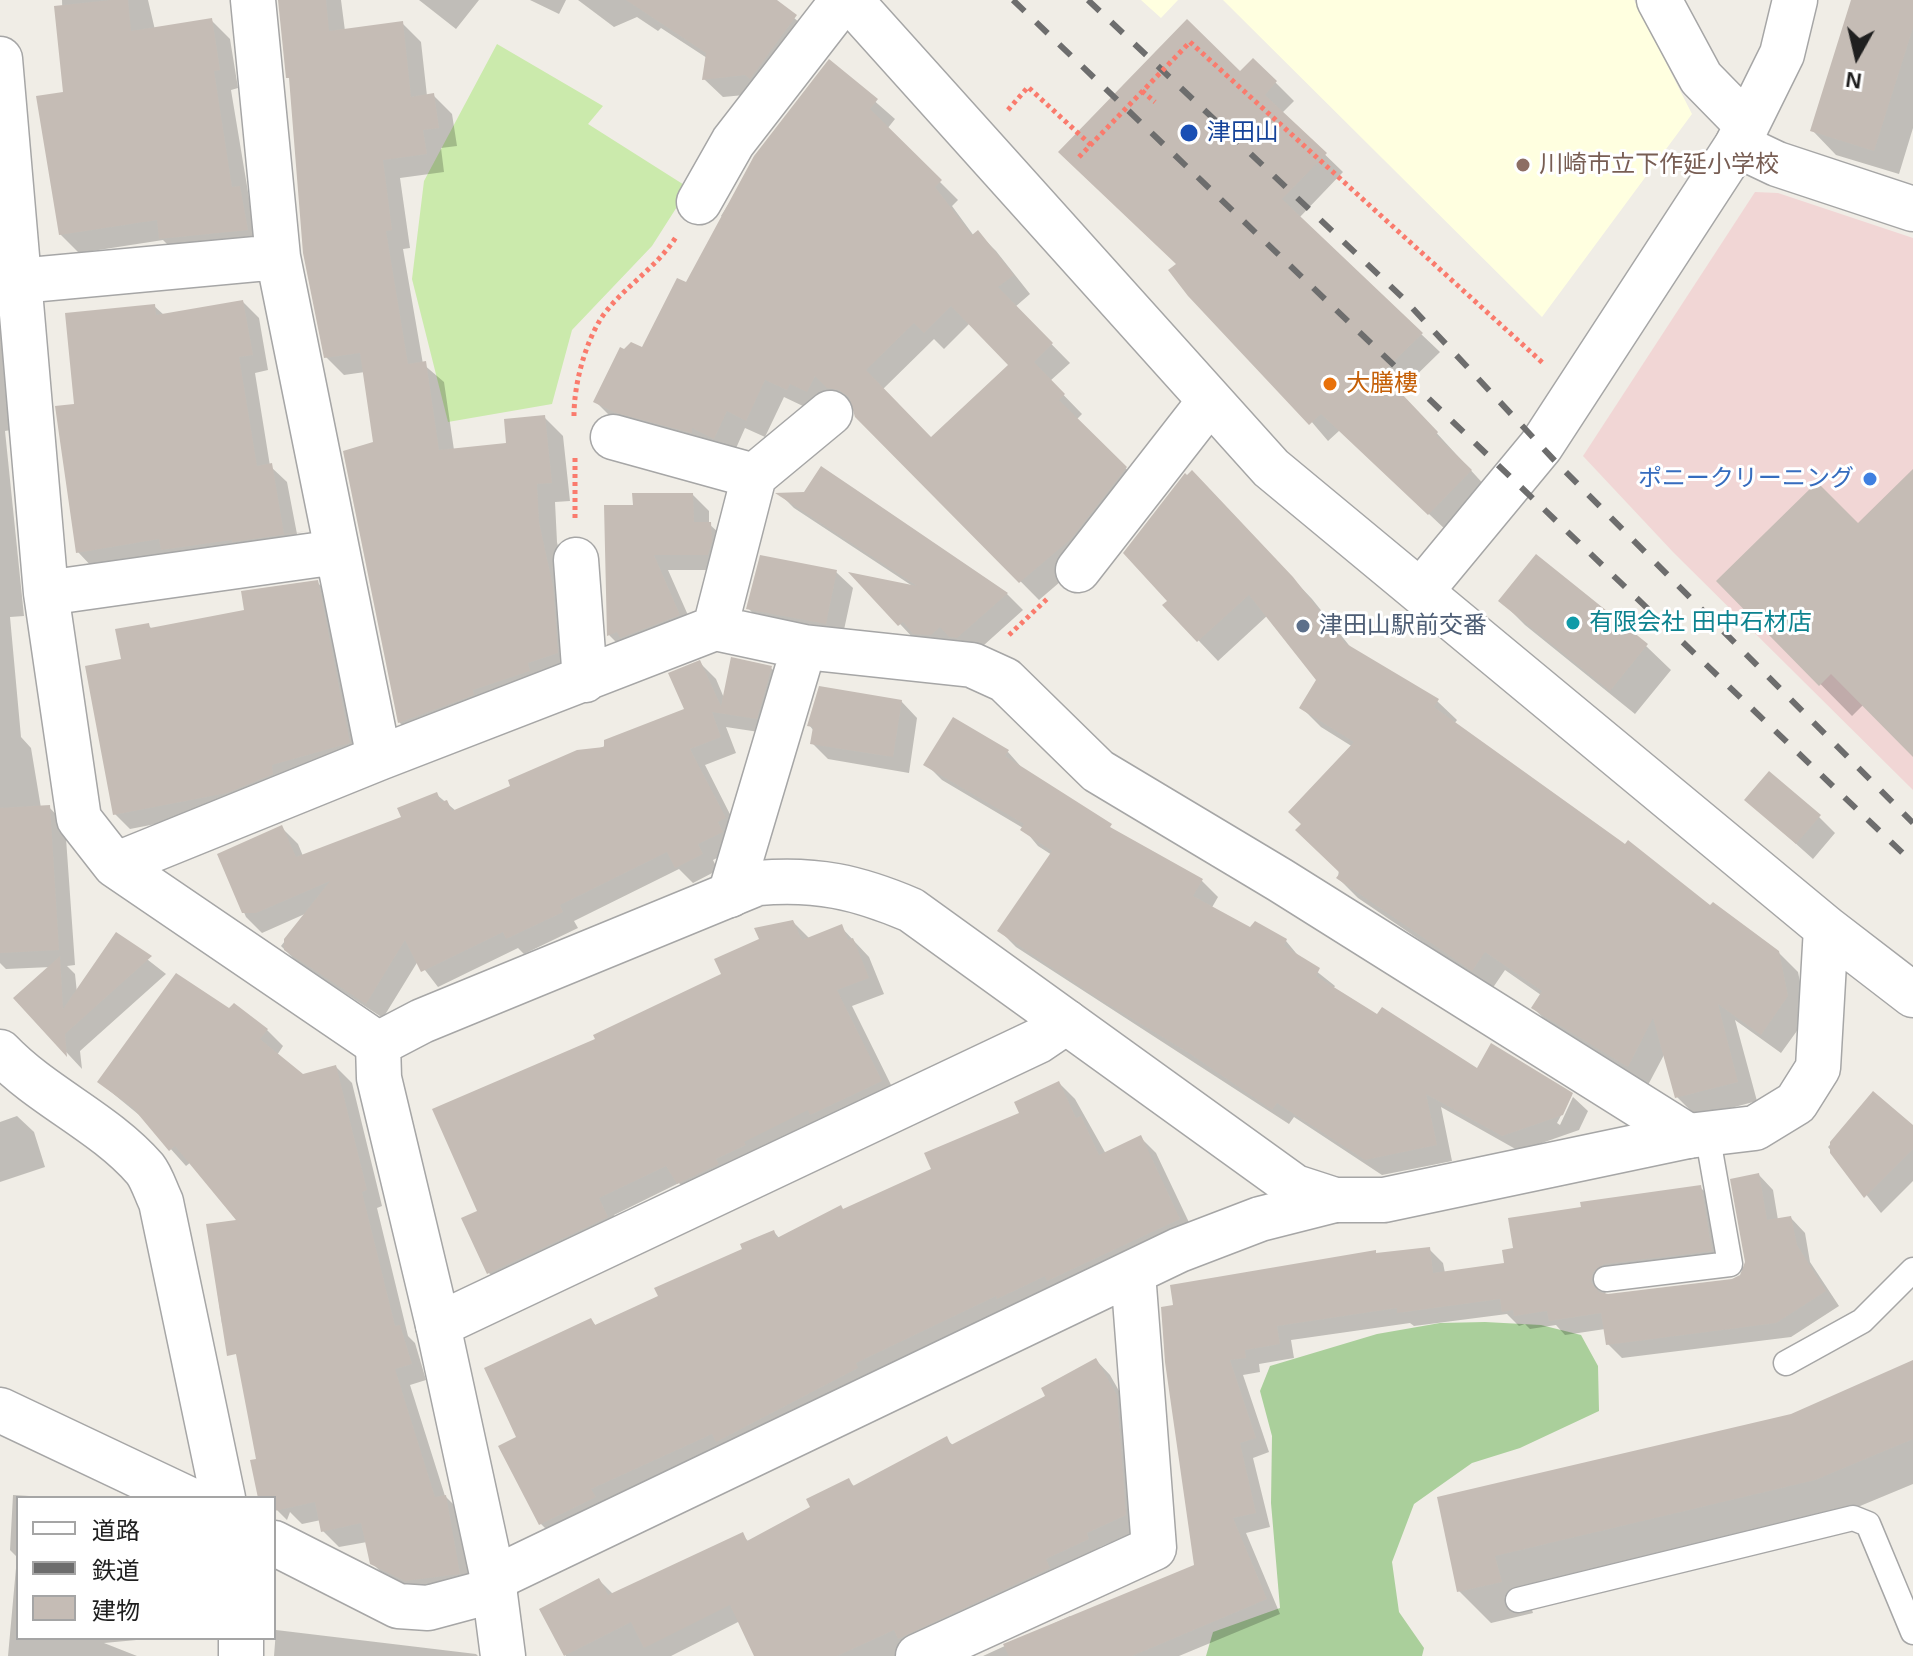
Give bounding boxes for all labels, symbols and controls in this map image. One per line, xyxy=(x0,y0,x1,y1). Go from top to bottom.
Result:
north arrow xyxy=(1817,16,1897,96)
text: N xyxy=(1844,67,1863,94)
place label: 津田山 xyxy=(1207,119,1279,147)
marker: 津田山 xyxy=(1178,122,1200,144)
place label: 川崎市立下作延小学校 xyxy=(1539,151,1779,179)
marker: 川崎市立下作延小学校 xyxy=(1514,156,1532,174)
place label: 大膳樓 xyxy=(1346,370,1418,398)
marker: 大膳樓 xyxy=(1321,375,1339,393)
place label: ポニークリーニング xyxy=(1638,465,1854,493)
marker: ポニークリーニング xyxy=(1861,470,1879,488)
place label: 有限会社 田中石材店 xyxy=(1589,609,1812,637)
place label: 津田山駅前交番 xyxy=(1319,612,1487,640)
marker: 有限会社 田中石材店 xyxy=(1564,614,1582,632)
marker: 津田山駅前交番 xyxy=(1294,617,1312,635)
legend xyxy=(16,1496,276,1640)
text: 道路 xyxy=(92,1517,140,1544)
text: 鉄道 xyxy=(92,1557,140,1584)
text: 建物 xyxy=(92,1597,140,1624)

